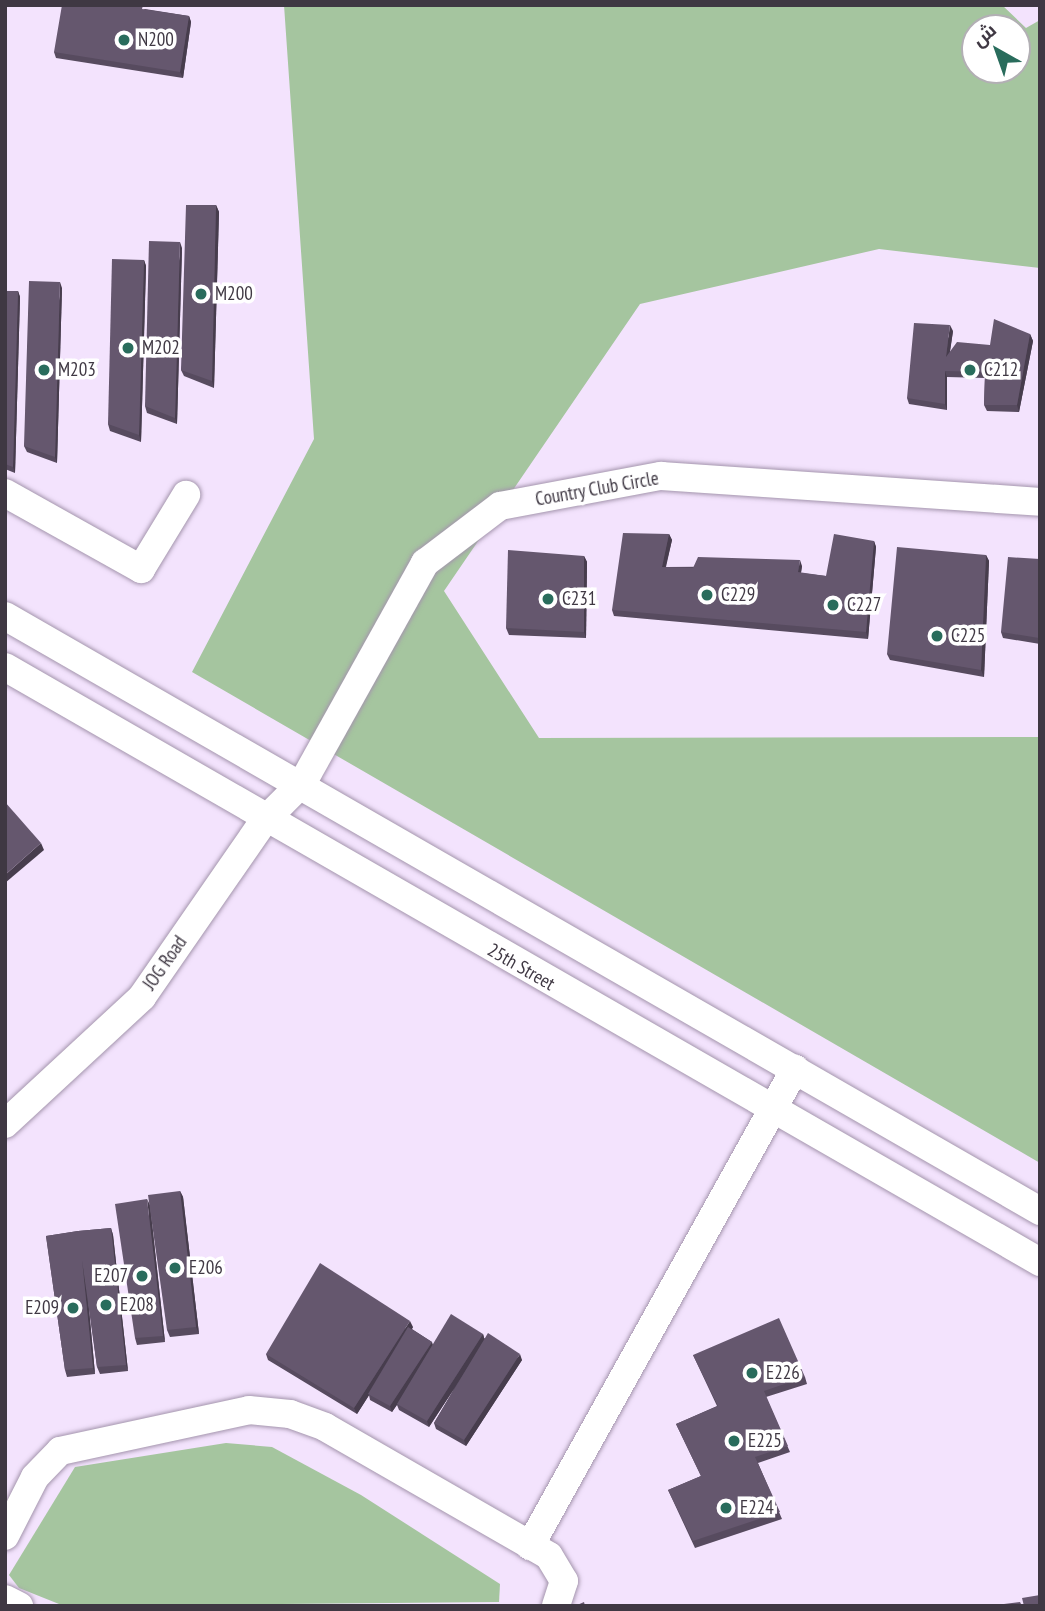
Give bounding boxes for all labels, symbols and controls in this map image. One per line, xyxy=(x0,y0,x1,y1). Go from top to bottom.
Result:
north arrow xyxy=(961,14,1031,84)
text: ش xyxy=(967,17,1001,51)
place label: N200 xyxy=(138,29,174,51)
marker: N200 xyxy=(116,32,132,48)
place label: M200 xyxy=(215,283,253,305)
marker: M200 xyxy=(193,286,209,302)
place label: M202 xyxy=(142,337,180,359)
marker: M202 xyxy=(120,340,136,356)
place label: M203 xyxy=(58,359,96,381)
place label: C212 xyxy=(984,359,1018,381)
marker: M203 xyxy=(36,362,52,378)
marker: C212 xyxy=(962,362,978,378)
street label: Country Club Circle xyxy=(533,467,661,511)
place label: C229 xyxy=(721,584,755,606)
marker: C229 xyxy=(699,587,715,603)
place label: C231 xyxy=(562,588,596,610)
marker: C231 xyxy=(540,591,556,607)
place label: C227 xyxy=(847,594,881,616)
marker: C227 xyxy=(825,597,841,613)
place label: C225 xyxy=(951,625,985,647)
marker: C225 xyxy=(929,628,945,644)
street label: JOG Road xyxy=(138,932,192,994)
street label: 25th Street xyxy=(483,939,559,995)
place label: E206 xyxy=(189,1257,223,1279)
marker: E206 xyxy=(167,1260,183,1276)
place label: E207 xyxy=(94,1265,128,1287)
marker: E207 xyxy=(134,1268,150,1284)
place label: E208 xyxy=(120,1294,154,1316)
place label: E209 xyxy=(25,1297,59,1319)
marker: E208 xyxy=(98,1297,114,1313)
marker: E209 xyxy=(65,1300,81,1316)
place label: E226 xyxy=(766,1362,800,1384)
marker: E226 xyxy=(744,1365,760,1381)
place label: E225 xyxy=(748,1430,782,1452)
marker: E225 xyxy=(726,1433,742,1449)
place label: E224 xyxy=(740,1497,774,1519)
marker: E224 xyxy=(718,1500,734,1516)

